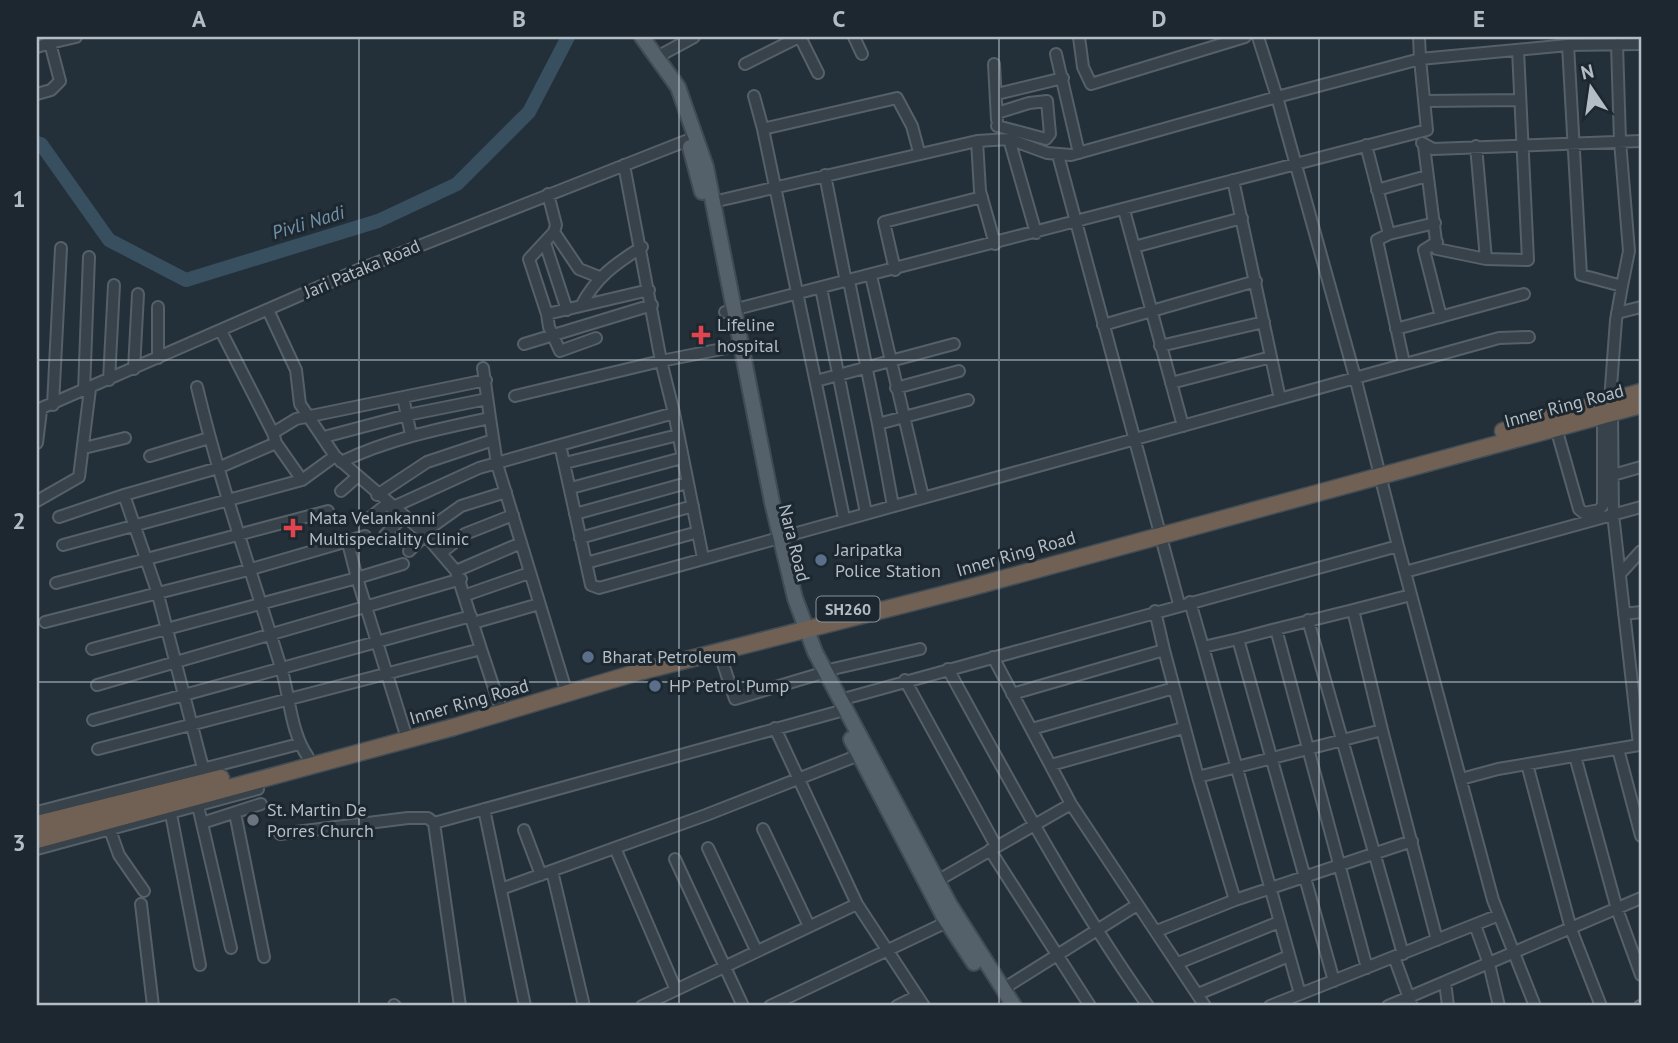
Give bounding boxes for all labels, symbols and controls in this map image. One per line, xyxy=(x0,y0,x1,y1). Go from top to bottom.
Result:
text: A xyxy=(192,4,206,33)
text: B xyxy=(512,4,526,33)
text: C xyxy=(833,4,846,33)
text: D xyxy=(1152,4,1166,33)
text: E xyxy=(1473,4,1485,33)
north arrow xyxy=(1556,52,1626,122)
text: N xyxy=(1578,58,1596,85)
text: 1 xyxy=(12,184,26,213)
water label: Pivli Nadi xyxy=(269,199,348,244)
street label: Jari Pataka Road xyxy=(299,234,423,304)
place label: Lifeline hospital xyxy=(717,313,780,357)
marker: Lifeline hospital xyxy=(691,325,711,345)
street label: Inner Ring Road xyxy=(1502,378,1626,433)
street label: Nara Road xyxy=(774,502,815,584)
text: 2 xyxy=(12,506,26,535)
place label: Mata Velankanni Multispeciality Clinic xyxy=(309,506,469,550)
marker: Mata Velankanni Multispeciality Clinic xyxy=(283,518,303,538)
street label: Inner Ring Road xyxy=(954,526,1078,582)
place label: Jaripatka Police Station xyxy=(834,538,941,582)
marker: Jaripatka Police Station xyxy=(813,552,829,568)
road number: SH260 xyxy=(816,596,880,622)
place label: Bharat Petroleum xyxy=(602,645,736,668)
marker: Bharat Petroleum xyxy=(580,649,596,665)
street label: Inner Ring Road xyxy=(407,674,531,730)
place label: HP Petrol Pump xyxy=(669,674,789,697)
marker: HP Petrol Pump xyxy=(647,678,663,694)
place label: St. Martin De Porres Church xyxy=(267,798,374,842)
marker: St. Martin De Porres Church xyxy=(245,812,261,828)
text: 3 xyxy=(12,828,26,857)

